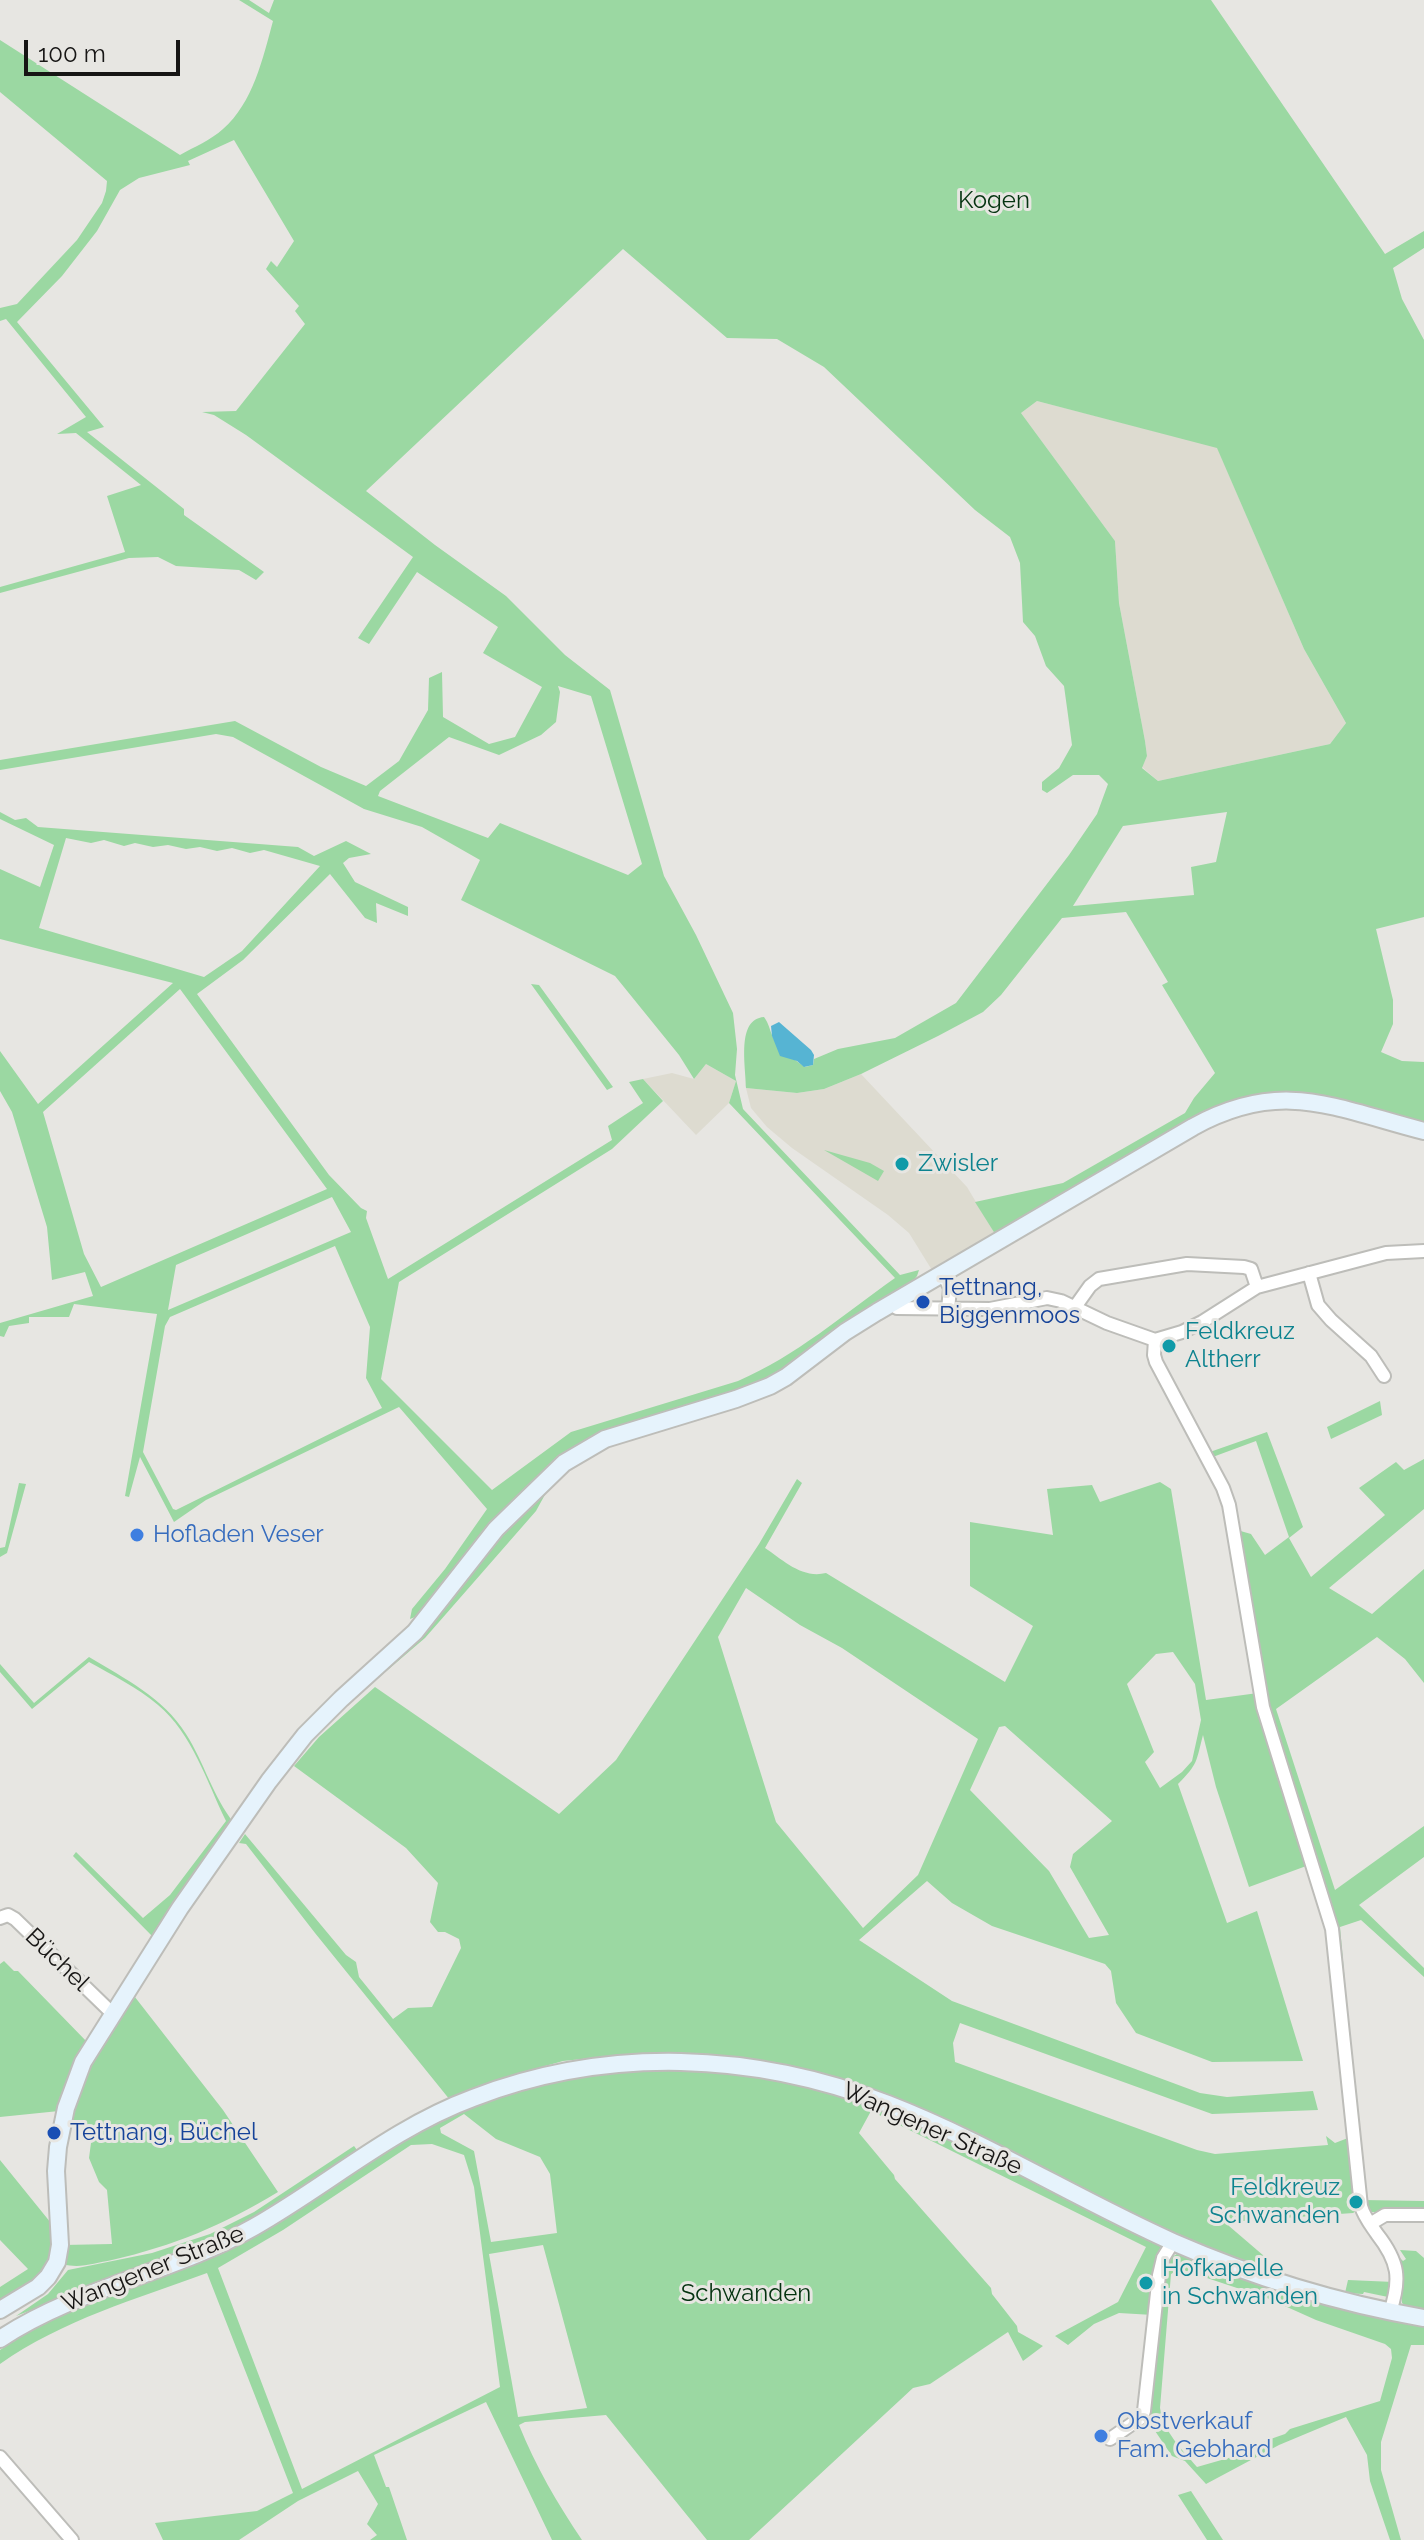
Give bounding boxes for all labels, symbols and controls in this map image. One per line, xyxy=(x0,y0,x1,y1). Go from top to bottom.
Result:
scale bar xyxy=(28,24,184,74)
text: 100 m xyxy=(38,39,106,68)
park label: Kogen xyxy=(958,187,1030,215)
place label: Zwisler xyxy=(918,1150,998,1178)
marker: Zwisler xyxy=(893,1155,911,1173)
place label: Tettnang, Biggenmoos xyxy=(939,1274,1080,1330)
marker: Tettnang, Biggenmoos xyxy=(914,1293,932,1311)
place label: Feldkreuz Altherr xyxy=(1185,1318,1295,1374)
marker: Feldkreuz Altherr xyxy=(1160,1337,1178,1355)
place label: Hofladen Veser xyxy=(153,1521,324,1549)
marker: Hofladen Veser xyxy=(128,1526,146,1544)
street label: Büchel xyxy=(19,1923,95,1997)
street label: Wangener Straße xyxy=(838,2076,1026,2182)
place label: Tettnang, Büchel xyxy=(70,2119,257,2147)
marker: Tettnang, Büchel xyxy=(45,2124,63,2142)
place label: Feldkreuz Schwanden xyxy=(1209,2174,1340,2230)
marker: Feldkreuz Schwanden xyxy=(1347,2193,1365,2211)
street label: Wangener Straße xyxy=(58,2219,248,2319)
place label: Hofkapelle in Schwanden xyxy=(1162,2255,1318,2311)
marker: Hofkapelle in Schwanden xyxy=(1137,2274,1155,2292)
park label: Schwanden xyxy=(681,2280,811,2308)
place label: Obstverkauf Fam. Gebhard xyxy=(1117,2408,1272,2464)
marker: Obstverkauf Fam. Gebhard xyxy=(1092,2427,1110,2445)

